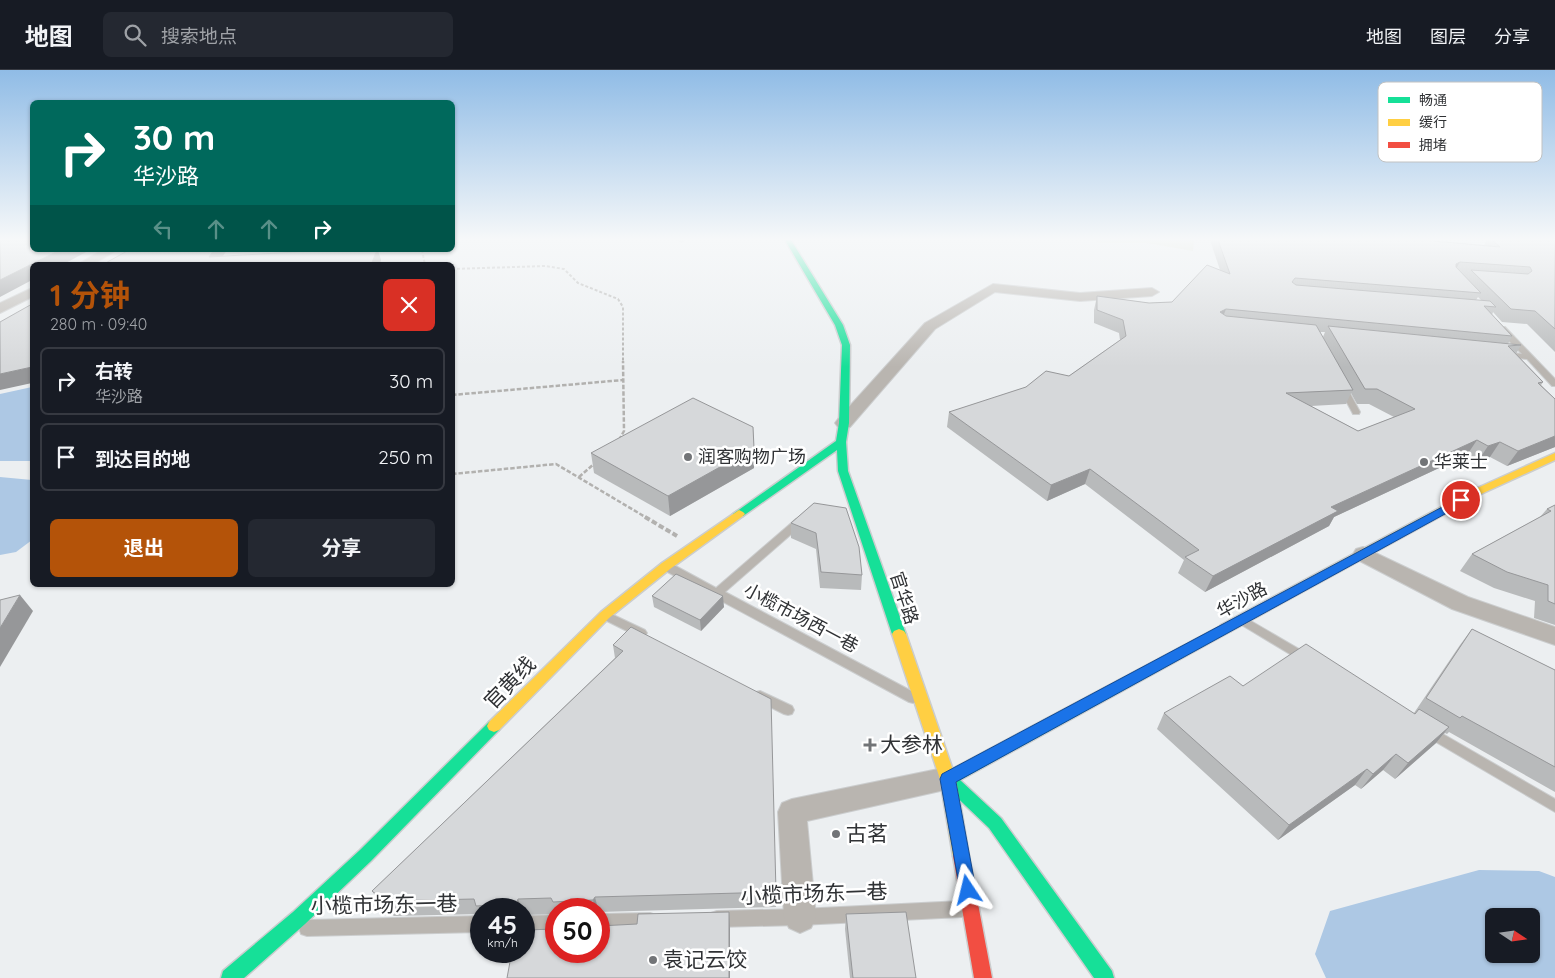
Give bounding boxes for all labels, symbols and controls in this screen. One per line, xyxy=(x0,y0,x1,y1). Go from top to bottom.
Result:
search box xyxy=(103,12,453,57)
text: 地图 xyxy=(25,21,73,51)
icon: search xyxy=(121,21,149,49)
text: 搜索地点 xyxy=(161,24,237,48)
text: 地图 xyxy=(1366,25,1402,48)
text: 图层 xyxy=(1430,25,1466,48)
text: 分享 xyxy=(1494,25,1530,48)
legend xyxy=(1378,82,1542,162)
text: 畅通 xyxy=(1419,91,1447,109)
text: 缓行 xyxy=(1419,113,1447,131)
text: 30 m xyxy=(133,115,215,159)
icon: right xyxy=(50,120,115,185)
text: 拥堵 xyxy=(1419,136,1447,154)
text: 华沙路 xyxy=(133,162,199,190)
icon: left xyxy=(149,215,177,243)
icon: ahead xyxy=(202,215,230,243)
icon: ahead xyxy=(255,215,283,243)
icon: right xyxy=(308,215,336,243)
text: 1 分钟 xyxy=(50,276,130,314)
button: close xyxy=(383,279,435,331)
text: 280 m · 09:40 xyxy=(50,314,147,334)
text: 右转 xyxy=(95,359,133,383)
icon: right xyxy=(52,367,80,395)
text: 30 m xyxy=(389,369,433,393)
text: 华沙路 xyxy=(95,386,143,406)
icon: arrive xyxy=(52,443,80,471)
text: 250 m xyxy=(378,445,433,469)
place label: 润客购物广场 xyxy=(698,445,806,468)
text: 到达目的地 xyxy=(95,447,190,471)
place label: 华莱士 xyxy=(1434,450,1488,473)
marker: 润客购物广场 xyxy=(682,451,694,463)
marker: 华莱士 xyxy=(1418,456,1430,468)
pin xyxy=(1440,479,1482,521)
icon: arrive xyxy=(1447,486,1475,514)
button: 退出 xyxy=(50,519,238,577)
button: 分享 xyxy=(248,519,435,577)
street label: 官华路 xyxy=(885,569,924,627)
street label: 华沙路 xyxy=(1213,576,1271,623)
street label: 小榄市场西一巷 xyxy=(740,578,862,657)
street label: 官黄线 xyxy=(478,651,541,714)
place label: 大参林 xyxy=(880,731,943,757)
marker: 大参林 xyxy=(864,739,876,751)
place label: 古茗 xyxy=(846,820,888,846)
marker: 古茗 xyxy=(830,828,842,840)
position arrow xyxy=(941,863,993,915)
street label: 小榄市场东一巷 xyxy=(740,877,888,909)
street label: 小榄市场东一巷 xyxy=(310,890,458,918)
speed limit sign: 50 xyxy=(545,898,610,963)
north arrow xyxy=(1485,908,1540,962)
map controls xyxy=(1485,908,1540,963)
text: 45 xyxy=(488,909,517,940)
text: km/h xyxy=(487,935,518,950)
place label: 袁记云饺 xyxy=(663,946,747,972)
marker: 袁记云饺 xyxy=(647,954,659,966)

